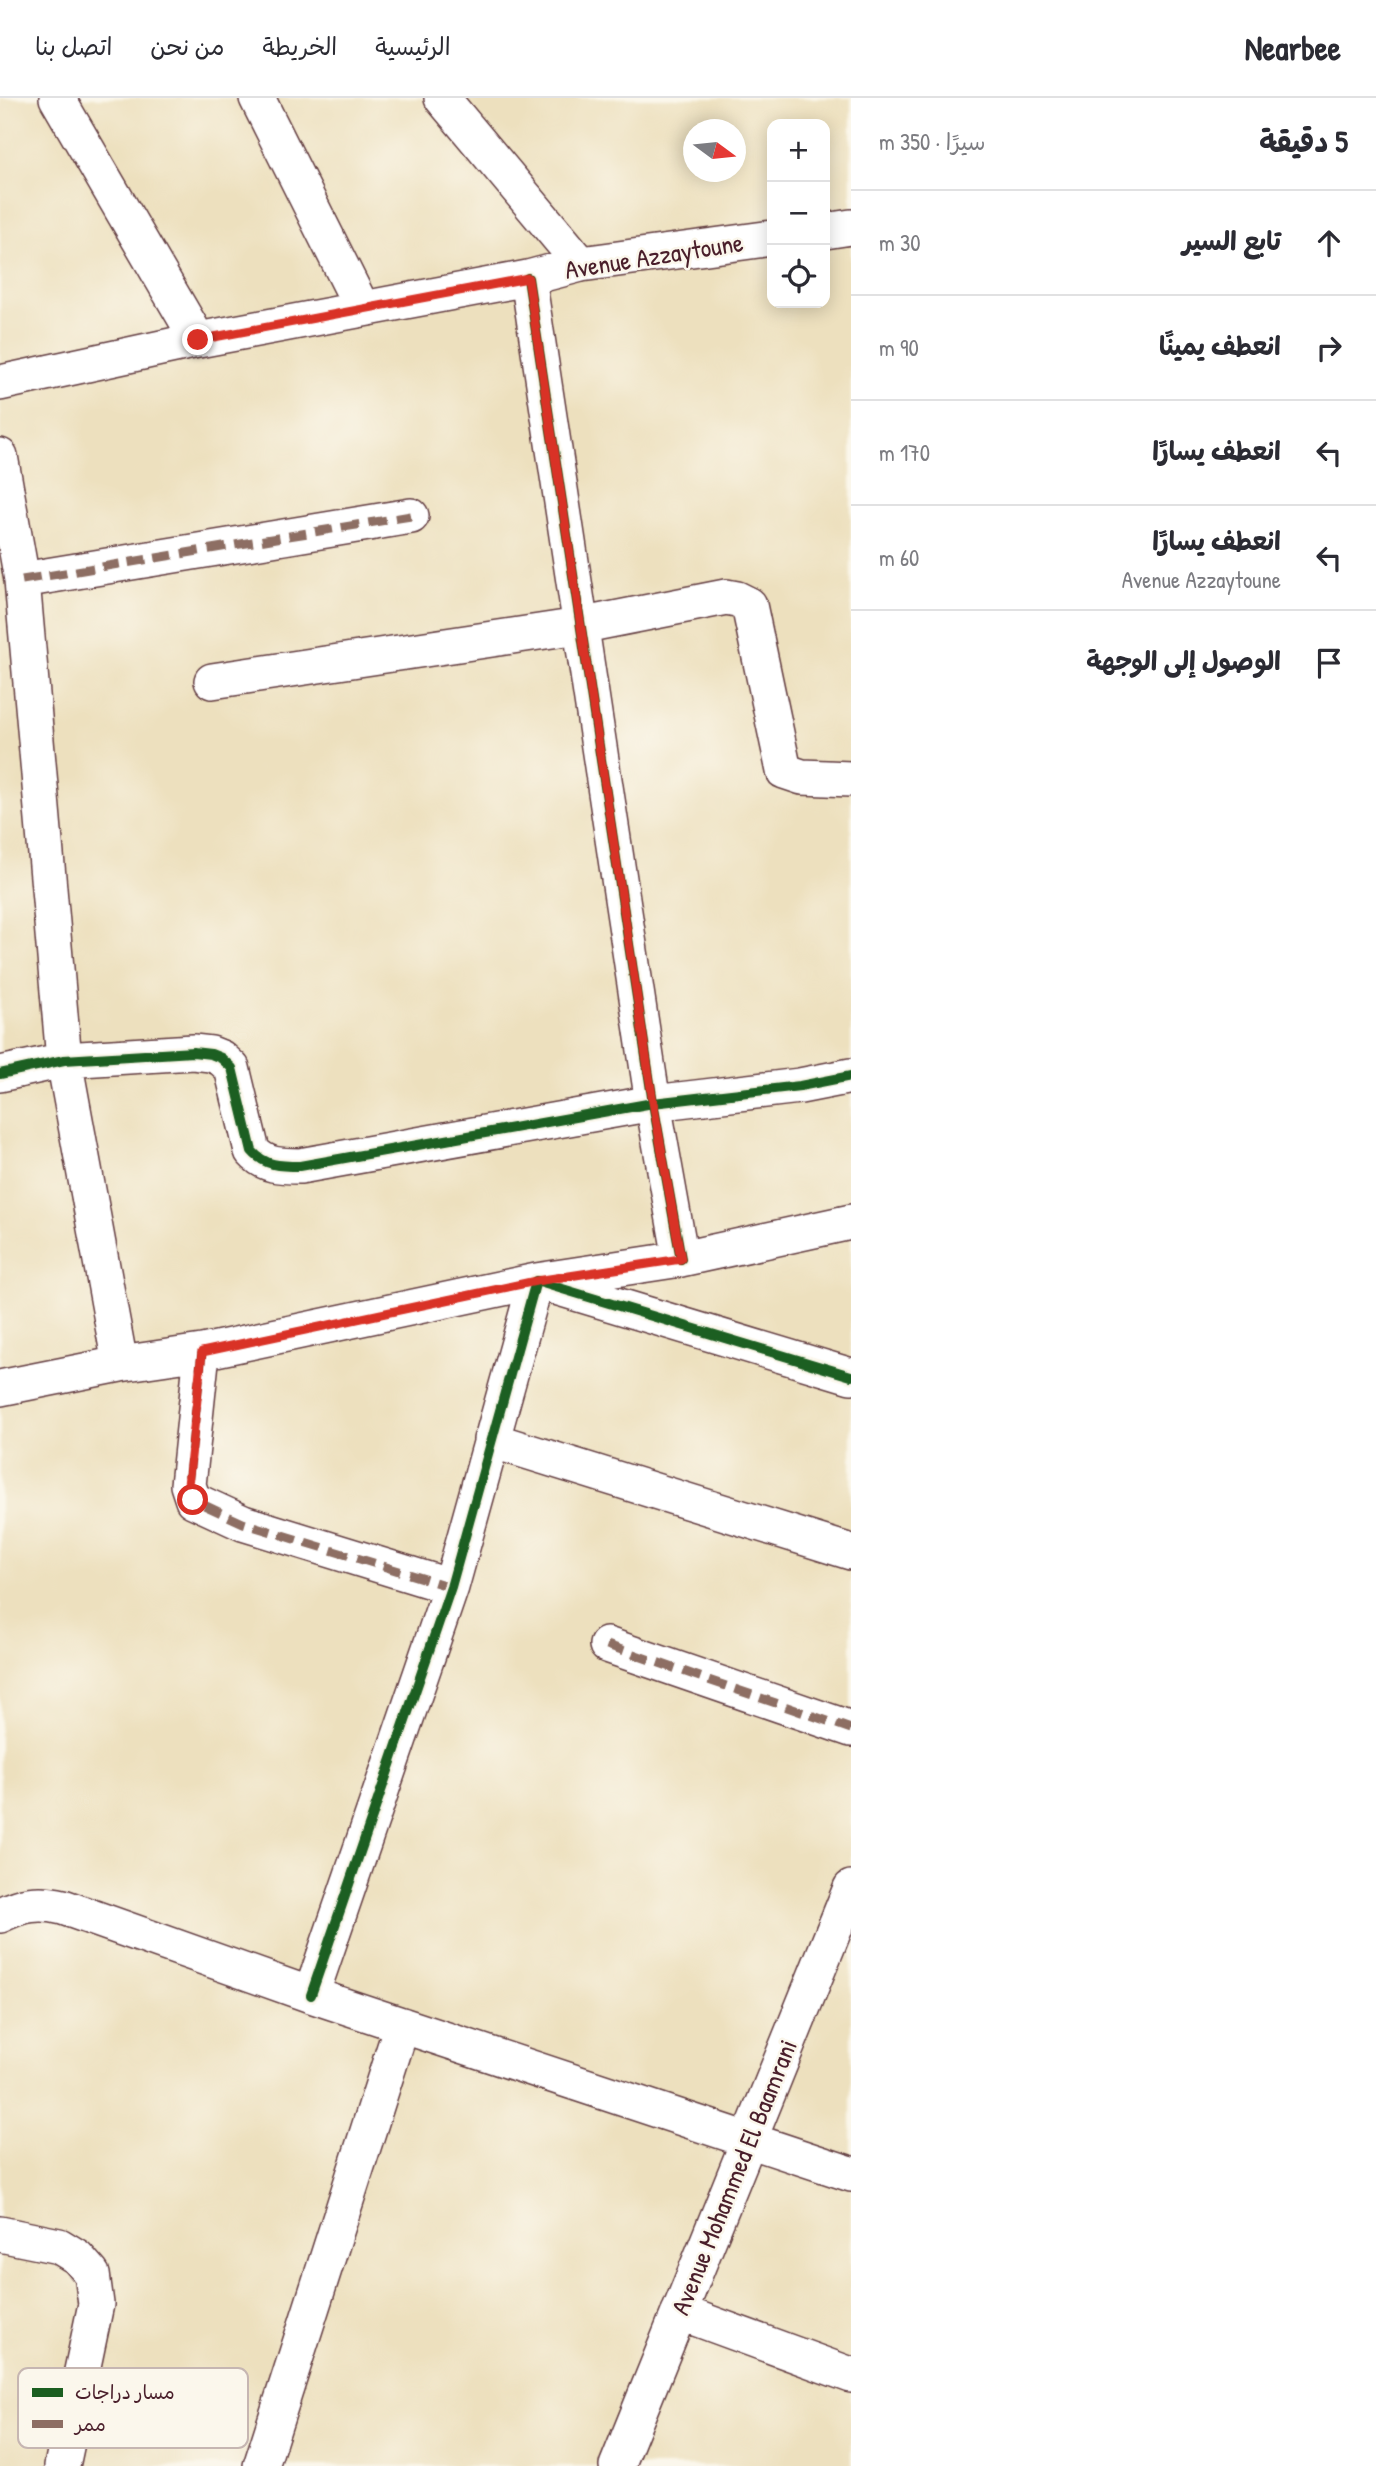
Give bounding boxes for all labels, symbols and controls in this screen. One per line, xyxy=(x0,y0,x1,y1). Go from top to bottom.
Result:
text: Nearbee xyxy=(1245,26,1341,70)
text: اتصل بنا xyxy=(35,30,112,62)
text: من نحن xyxy=(150,30,224,62)
text: الخريطة xyxy=(262,30,337,62)
text: الرئيسية xyxy=(375,30,451,62)
north arrow xyxy=(683,119,746,182)
map controls xyxy=(767,119,830,308)
button: + xyxy=(767,119,830,182)
text: 5 دقيقة xyxy=(1259,121,1348,161)
text: سيرًا · 350 m xyxy=(879,126,985,157)
button: − xyxy=(767,182,830,245)
text: تابع السير xyxy=(1182,223,1281,258)
street label: Avenue Azzaytoune xyxy=(562,224,746,287)
icon: ahead xyxy=(1310,224,1348,262)
text: 30 m xyxy=(879,227,921,258)
button: locate xyxy=(767,245,830,308)
route end xyxy=(182,324,213,355)
text: انعطف يمينًا xyxy=(1159,328,1281,363)
icon: right xyxy=(1310,329,1348,367)
text: 90 m xyxy=(879,332,919,363)
text: انعطف يسارًا xyxy=(1152,433,1281,468)
icon: left xyxy=(1310,434,1348,472)
text: 170 m xyxy=(879,437,930,468)
text: انعطف يسارًا xyxy=(1152,523,1281,558)
icon: left xyxy=(1310,539,1348,577)
text: 60 m xyxy=(879,542,919,573)
text: Avenue Azzaytoune xyxy=(1122,564,1281,595)
text: الوصول إلى الوجهة xyxy=(1086,643,1281,678)
icon: arrive xyxy=(1310,644,1348,682)
route start xyxy=(177,1484,208,1515)
street label: Avenue Mohammed El Baamrani xyxy=(662,2034,805,2320)
legend xyxy=(18,2368,248,2448)
text: مسار دراجات xyxy=(75,2379,175,2405)
text: ممر xyxy=(73,2411,106,2437)

